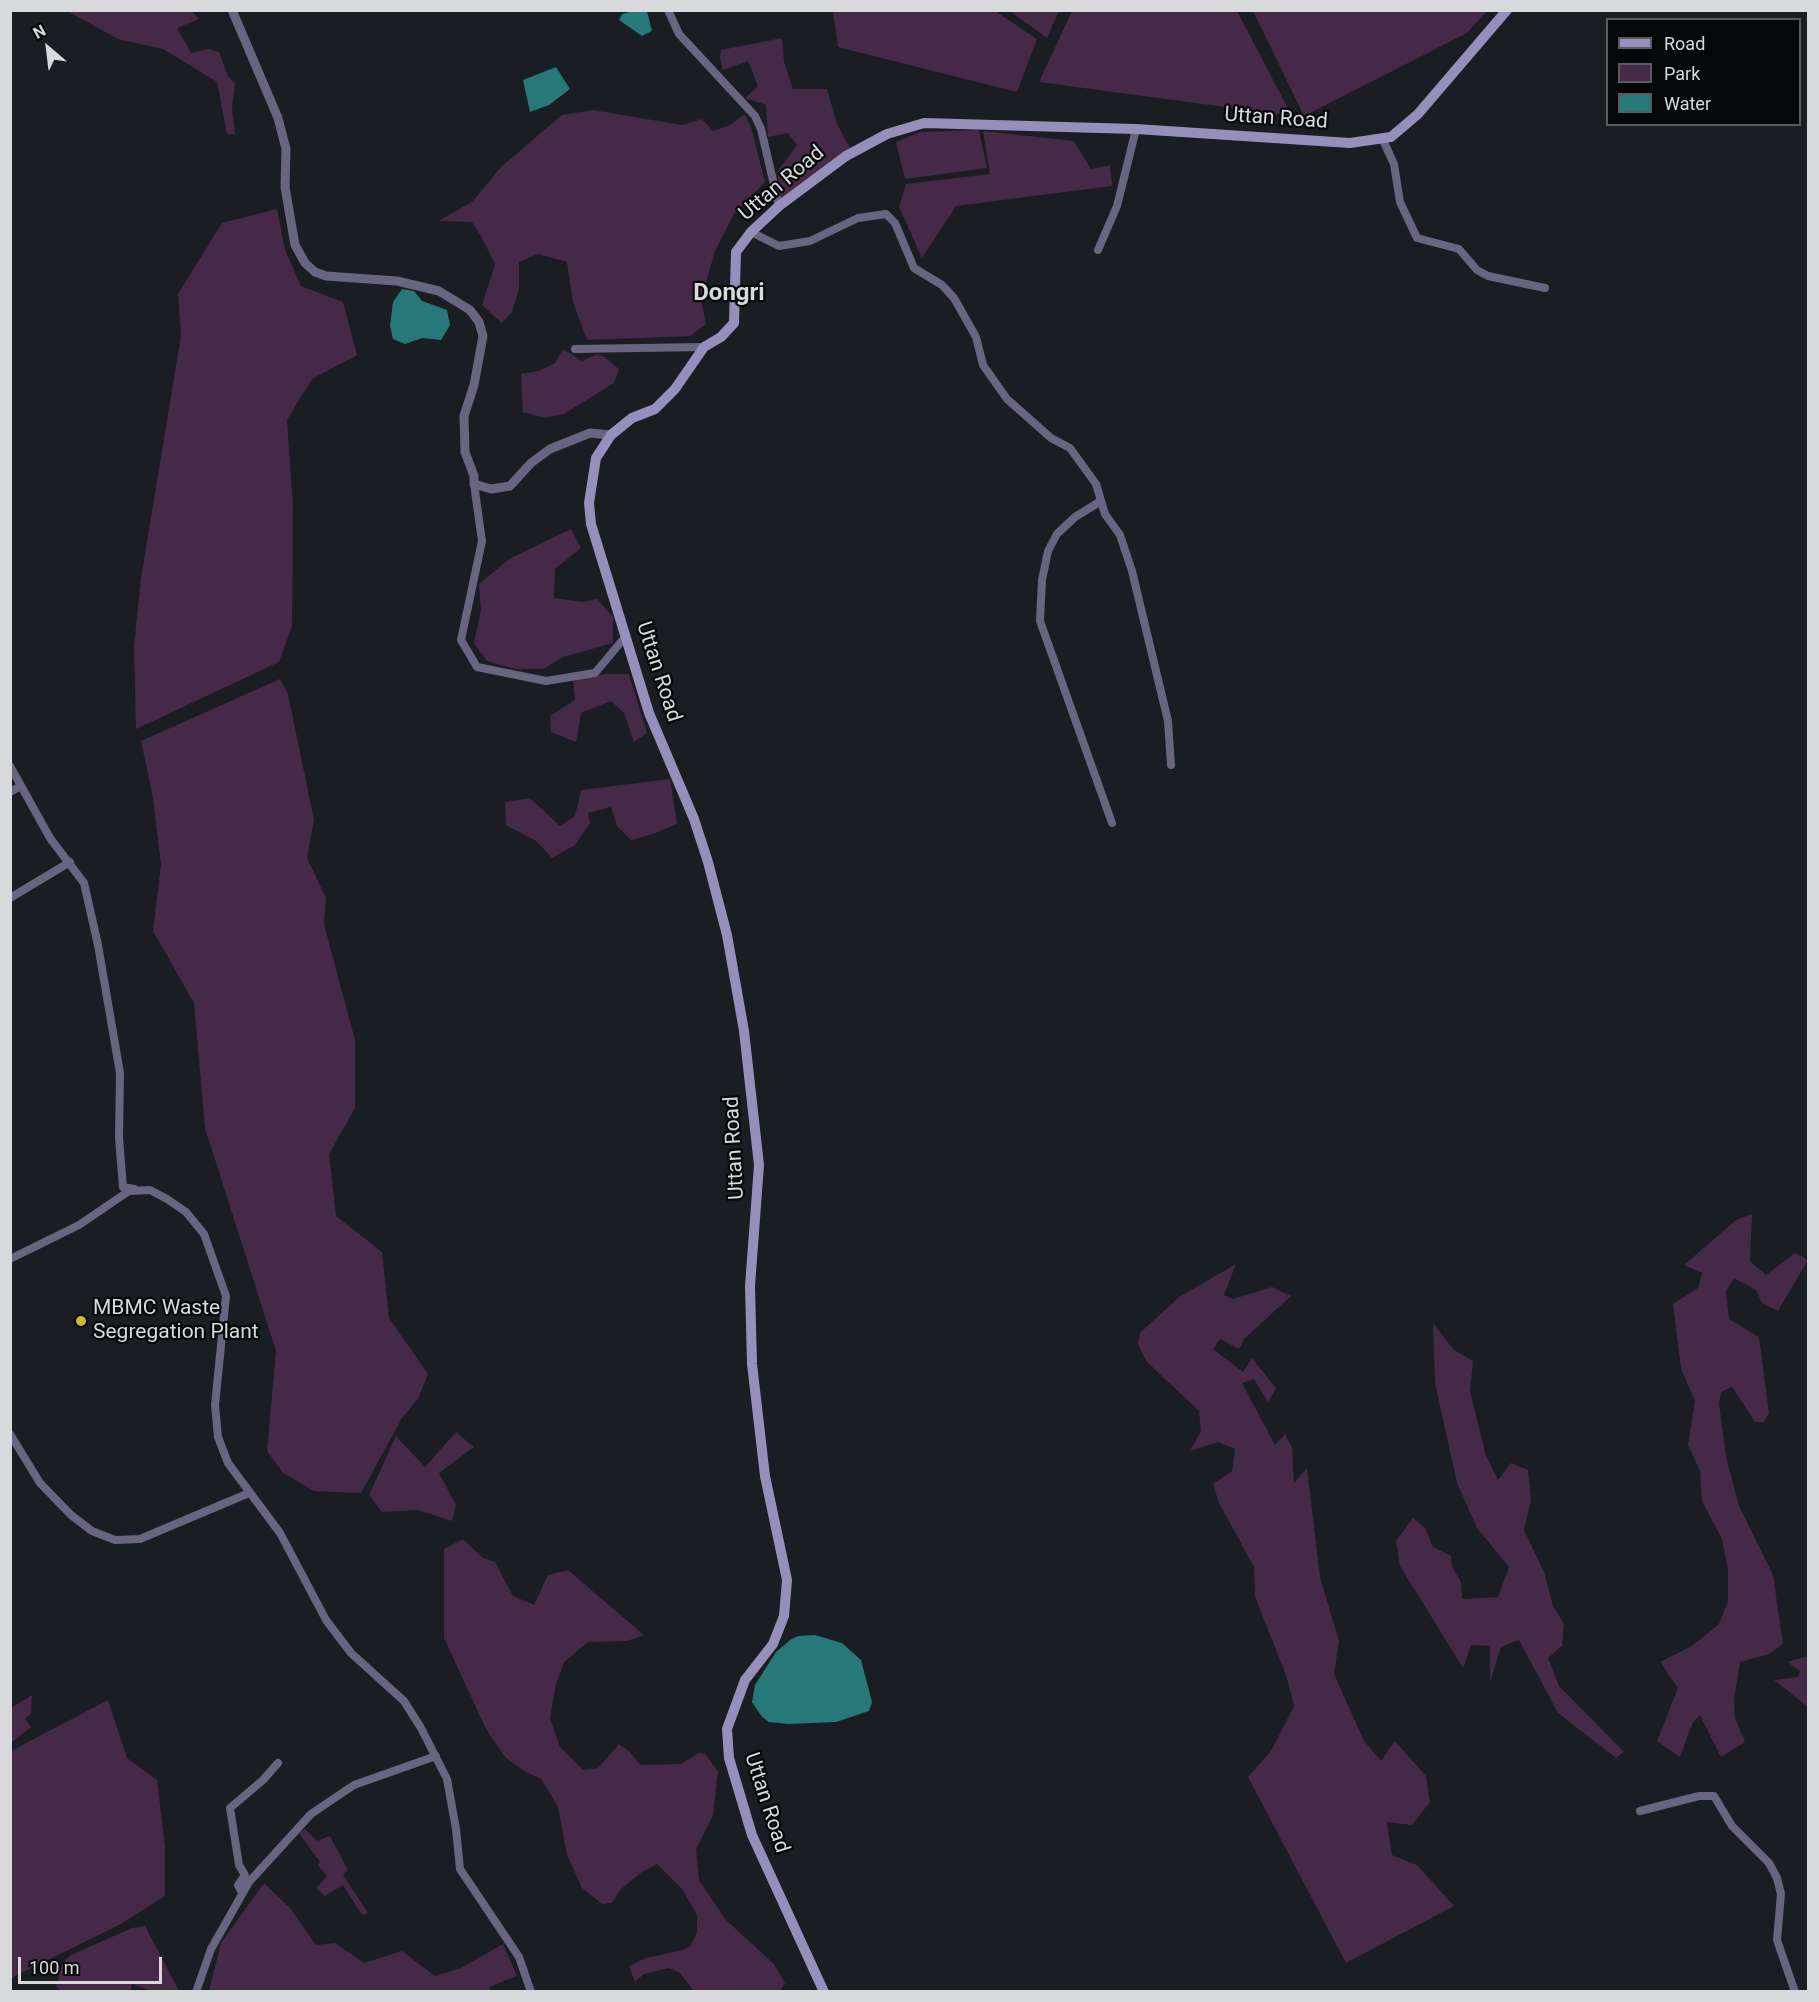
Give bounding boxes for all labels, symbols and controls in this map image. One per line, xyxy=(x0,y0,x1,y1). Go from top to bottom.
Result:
north arrow xyxy=(18,18,78,78)
legend xyxy=(1606,18,1801,126)
text: N xyxy=(30,21,49,43)
text: Road xyxy=(1664,33,1705,54)
text: Park xyxy=(1664,63,1700,84)
text: Water xyxy=(1664,93,1711,114)
street label: Uttan Road xyxy=(1223,103,1329,135)
street label: Uttan Road xyxy=(734,141,830,227)
district label: Dongri xyxy=(693,280,765,308)
street label: Uttan Road xyxy=(630,619,686,725)
street label: Uttan Road xyxy=(720,1096,750,1200)
place label: MBMC Waste Segregation Plant xyxy=(93,1296,259,1346)
marker: MBMC Waste Segregation Plant xyxy=(74,1314,88,1328)
street label: Uttan Road xyxy=(738,1750,794,1856)
scale bar xyxy=(21,1945,165,1983)
text: 100 m xyxy=(29,1957,80,1978)

